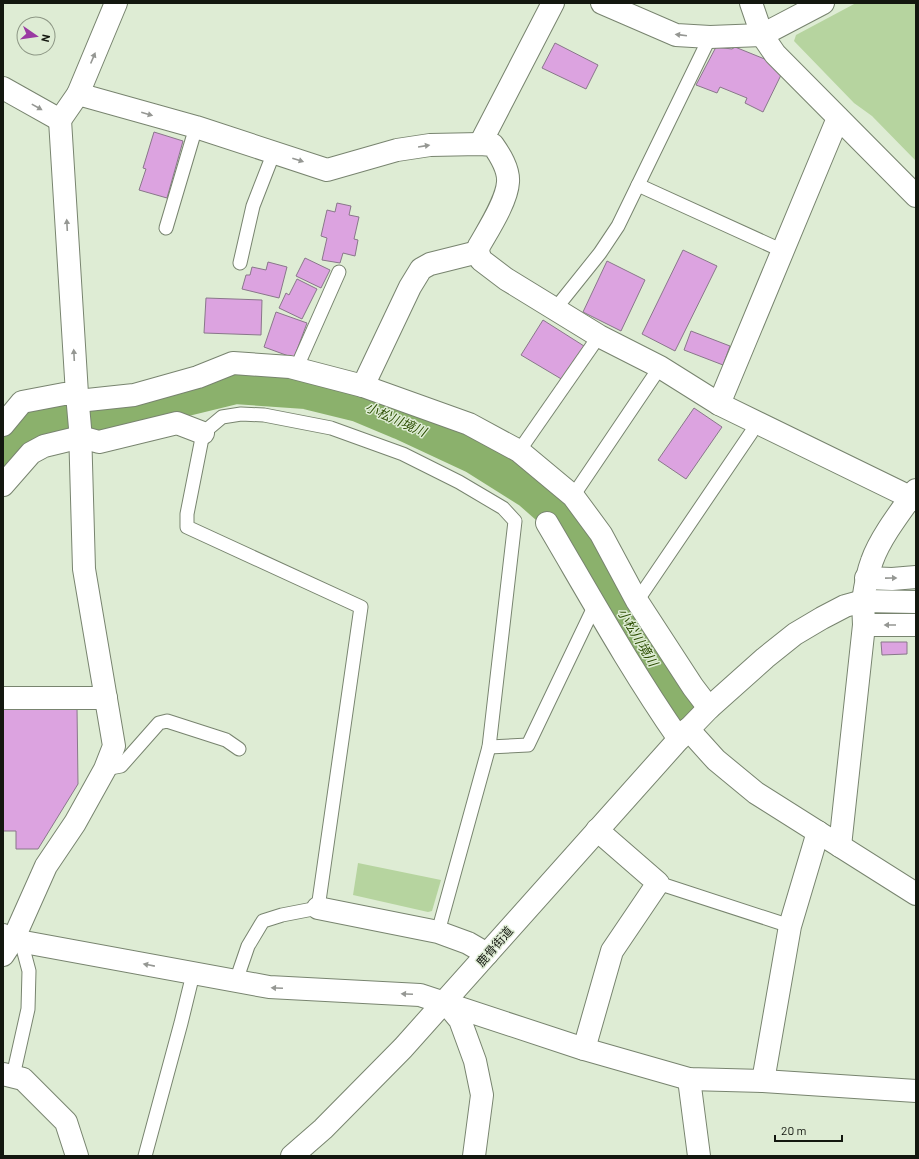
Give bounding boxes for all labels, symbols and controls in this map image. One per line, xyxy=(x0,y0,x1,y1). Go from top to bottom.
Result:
north arrow xyxy=(16,16,56,56)
one-way arrow xyxy=(675,32,687,38)
text: N xyxy=(39,33,53,43)
one-way arrow xyxy=(90,53,96,64)
one-way arrow xyxy=(31,103,43,110)
one-way arrow xyxy=(142,111,154,117)
one-way arrow xyxy=(418,143,430,149)
one-way arrow xyxy=(293,158,305,164)
one-way arrow xyxy=(63,219,70,231)
one-way arrow xyxy=(71,349,78,361)
water label: 小松川境川 xyxy=(363,398,431,440)
one-way arrow xyxy=(885,575,898,581)
water label: 小松川境川 xyxy=(614,605,663,671)
one-way arrow xyxy=(883,622,896,628)
street label: 鹿骨街道 xyxy=(473,923,515,969)
one-way arrow xyxy=(143,962,155,968)
one-way arrow xyxy=(271,984,283,991)
one-way arrow xyxy=(401,991,413,998)
scale bar xyxy=(775,1117,842,1143)
text: 20 m xyxy=(781,1123,807,1137)

